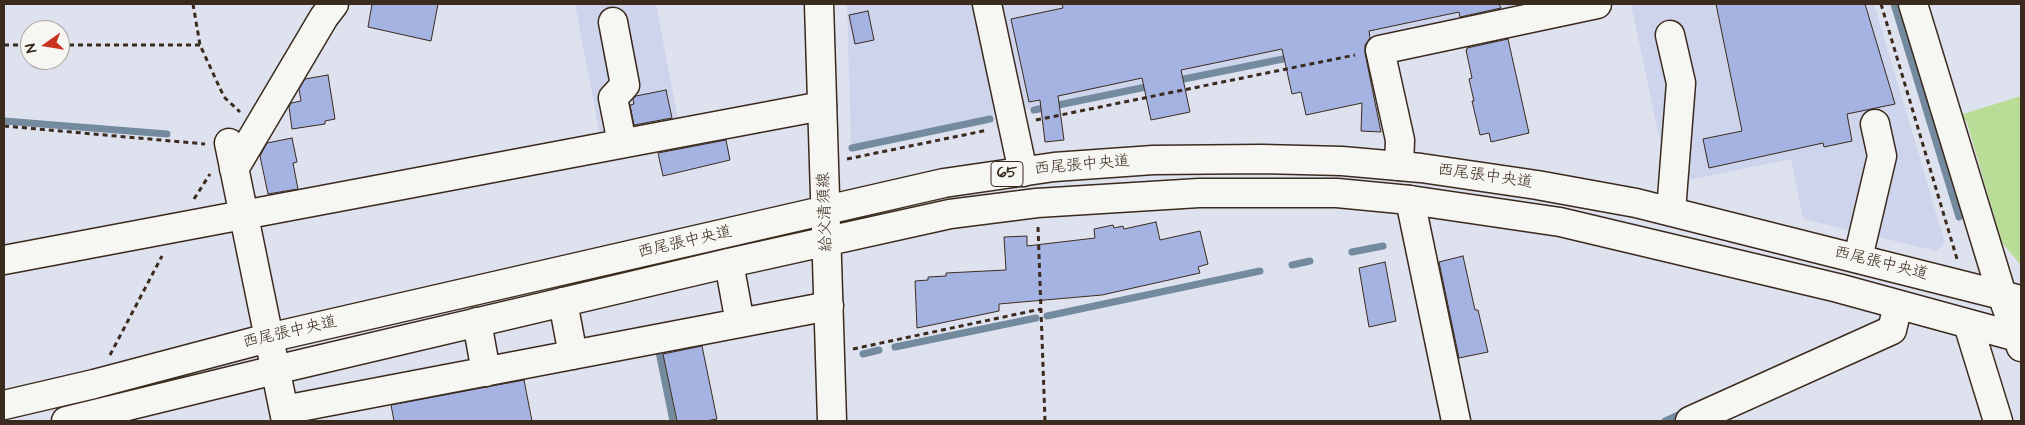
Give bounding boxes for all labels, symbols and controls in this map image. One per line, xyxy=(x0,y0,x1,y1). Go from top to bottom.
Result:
north arrow xyxy=(20,20,70,70)
text: N xyxy=(21,42,42,55)
street label: 西尾張中央道 xyxy=(1033,152,1131,180)
street label: 西尾張中央道 xyxy=(1436,161,1534,193)
road number: 65 xyxy=(991,162,1023,186)
street label: 給父清須線 xyxy=(815,172,837,252)
street label: 西尾張中央道 xyxy=(636,223,734,263)
street label: 西尾張中央道 xyxy=(1832,243,1930,285)
street label: 西尾張中央道 xyxy=(241,313,339,353)

